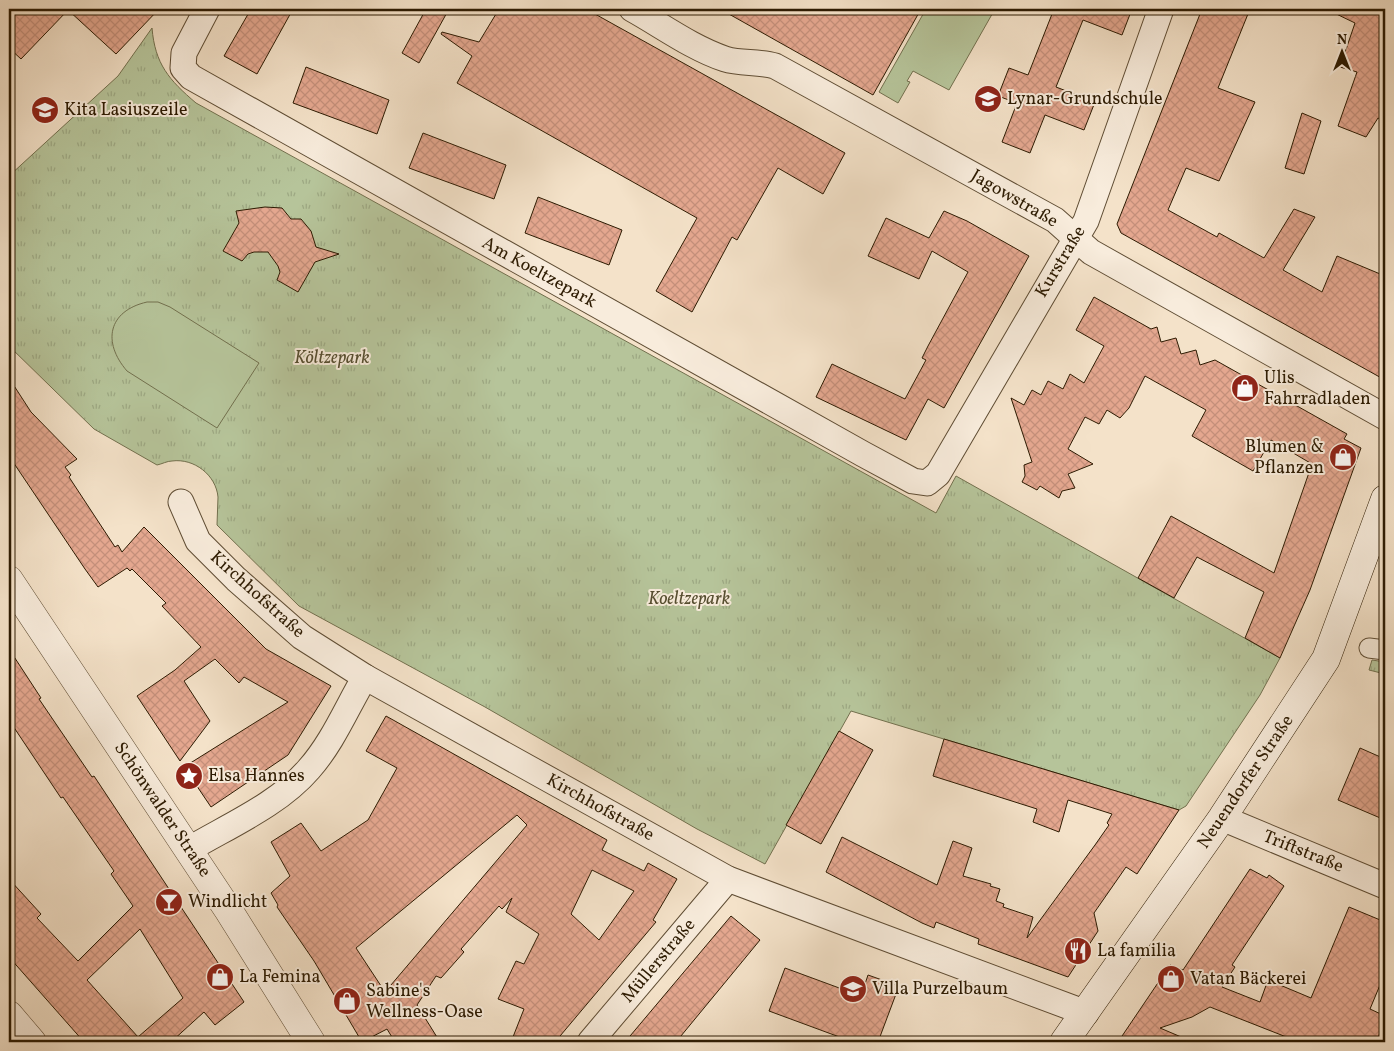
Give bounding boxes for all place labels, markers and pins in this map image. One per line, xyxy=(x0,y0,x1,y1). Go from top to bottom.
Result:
school or university icon: Lynar-Grundschule xyxy=(973,84,1003,114)
place label: Lynar-Grundschule xyxy=(1007,87,1163,112)
school or university icon: Kita Lasiuszeile xyxy=(30,95,60,125)
place label: Kita Lasiuszeile xyxy=(64,98,187,123)
place label: Ulis Fahrradladen xyxy=(1264,366,1371,412)
shop icon: Ulis Fahrradladen xyxy=(1230,373,1260,403)
place label: Blumen & Pflanzen xyxy=(1245,435,1324,481)
shop icon: Blumen & Pflanzen xyxy=(1328,442,1358,472)
place icon: Elsa Hannes xyxy=(174,761,204,791)
place label: Elsa Hannes xyxy=(208,764,305,789)
bar icon: Windlicht xyxy=(154,887,184,917)
place label: Windlicht xyxy=(188,890,267,915)
restaurant icon: La familia xyxy=(1063,936,1093,966)
place label: La familia xyxy=(1097,939,1176,964)
shop icon: La Femina xyxy=(205,962,235,992)
shop icon: Vatan Bäckerei xyxy=(1156,964,1186,994)
place label: La Femina xyxy=(239,965,320,990)
place label: Vatan Bäckerei xyxy=(1190,967,1306,992)
school or university icon: Villa Purzelbaum xyxy=(838,974,868,1004)
place label: Villa Purzelbaum xyxy=(872,977,1008,1002)
place label: Sabine's Wellness-Oase xyxy=(366,979,483,1025)
shop icon: Sabine's Wellness-Oase xyxy=(332,986,362,1016)

